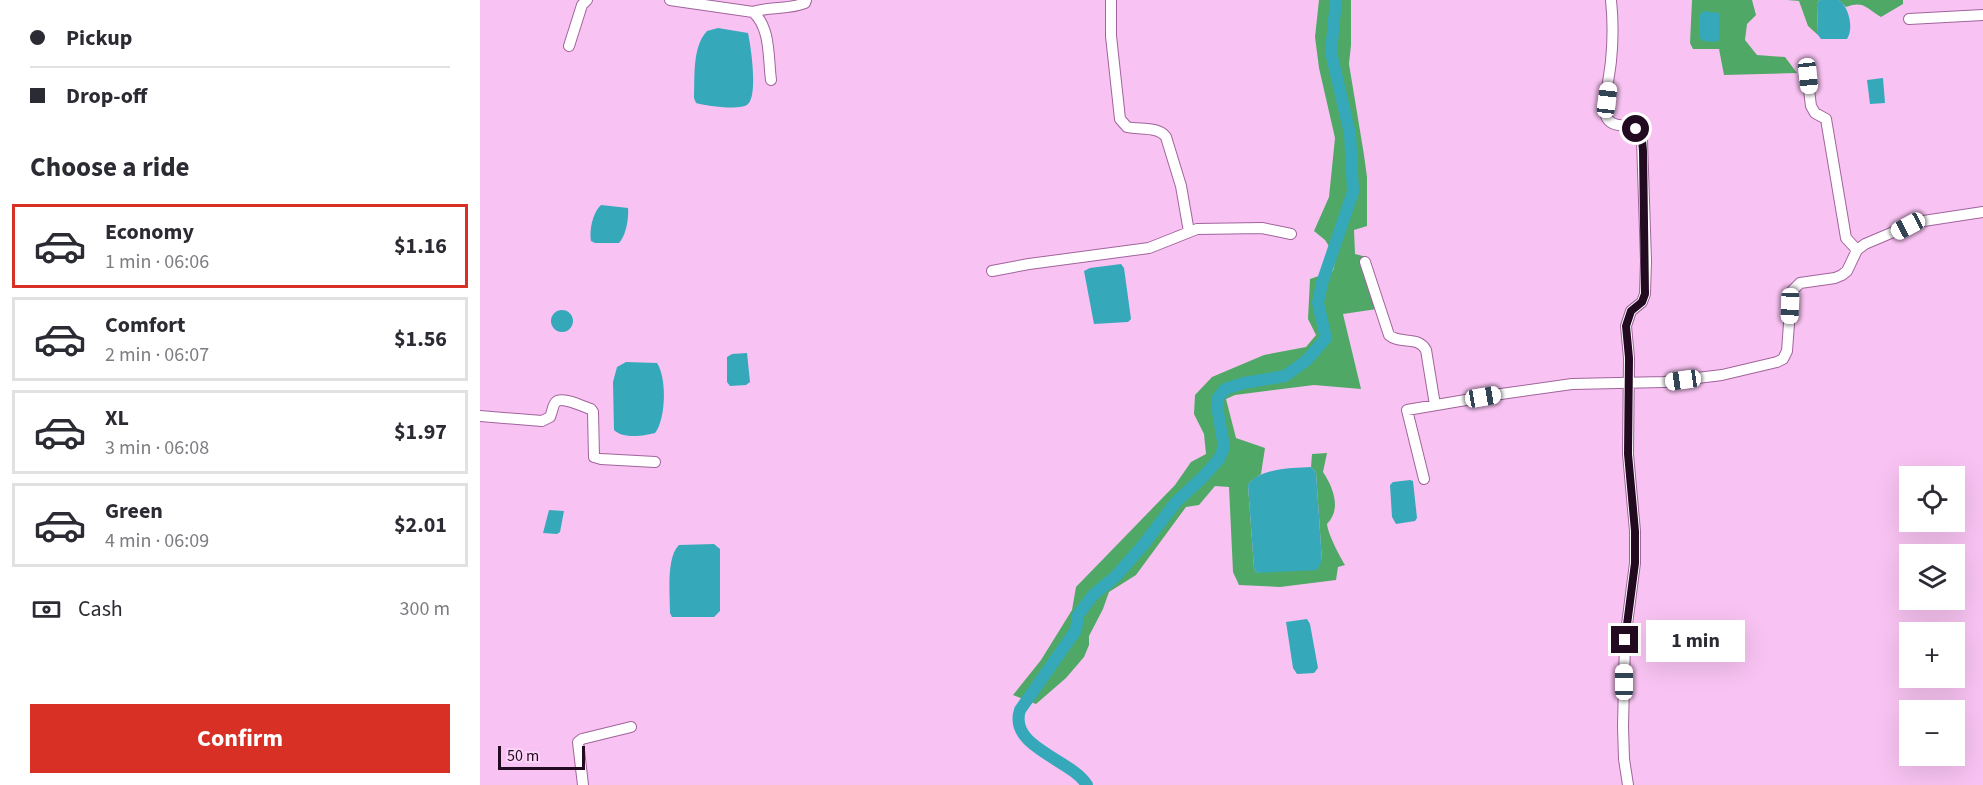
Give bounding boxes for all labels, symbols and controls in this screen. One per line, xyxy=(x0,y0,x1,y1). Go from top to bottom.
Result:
text: Pickup xyxy=(66,22,132,54)
car xyxy=(1797,57,1819,95)
text: Drop-off xyxy=(66,80,147,112)
car xyxy=(1596,81,1618,119)
route start xyxy=(1622,115,1649,142)
text: Choose a ride xyxy=(30,148,190,187)
car xyxy=(1888,210,1928,242)
text: Economy xyxy=(105,216,194,248)
icon: car xyxy=(33,219,87,273)
text: $1.16 xyxy=(394,230,447,262)
text: 1 min · 06:06 xyxy=(105,248,209,276)
car xyxy=(1780,288,1800,324)
text: Comfort xyxy=(105,309,186,341)
icon: car xyxy=(33,312,87,366)
text: $1.56 xyxy=(394,323,447,355)
text: 2 min · 06:07 xyxy=(105,341,209,369)
car xyxy=(1664,369,1702,391)
car xyxy=(1464,385,1502,409)
text: XL xyxy=(105,402,129,434)
icon: car xyxy=(33,405,87,459)
text: $1.97 xyxy=(394,416,447,448)
text: 3 min · 06:08 xyxy=(105,434,209,462)
map controls xyxy=(1899,466,1965,766)
button: locate xyxy=(1899,466,1965,532)
text: Green xyxy=(105,495,163,527)
icon: car xyxy=(33,498,87,552)
text: $2.01 xyxy=(394,509,447,541)
text: 4 min · 06:09 xyxy=(105,527,209,555)
button: layers xyxy=(1899,544,1965,610)
icon: cash xyxy=(30,593,63,626)
text: Cash xyxy=(78,593,123,625)
text: 300 m xyxy=(400,595,450,623)
callout: 1 min xyxy=(1646,619,1745,661)
button: + xyxy=(1899,622,1965,688)
route end xyxy=(1611,626,1638,653)
text: 1 min xyxy=(1671,627,1720,655)
car xyxy=(1615,664,1633,700)
button: − xyxy=(1899,700,1965,766)
button: Confirm xyxy=(30,704,450,773)
scale bar xyxy=(498,743,585,770)
text: 50 m xyxy=(507,745,539,767)

